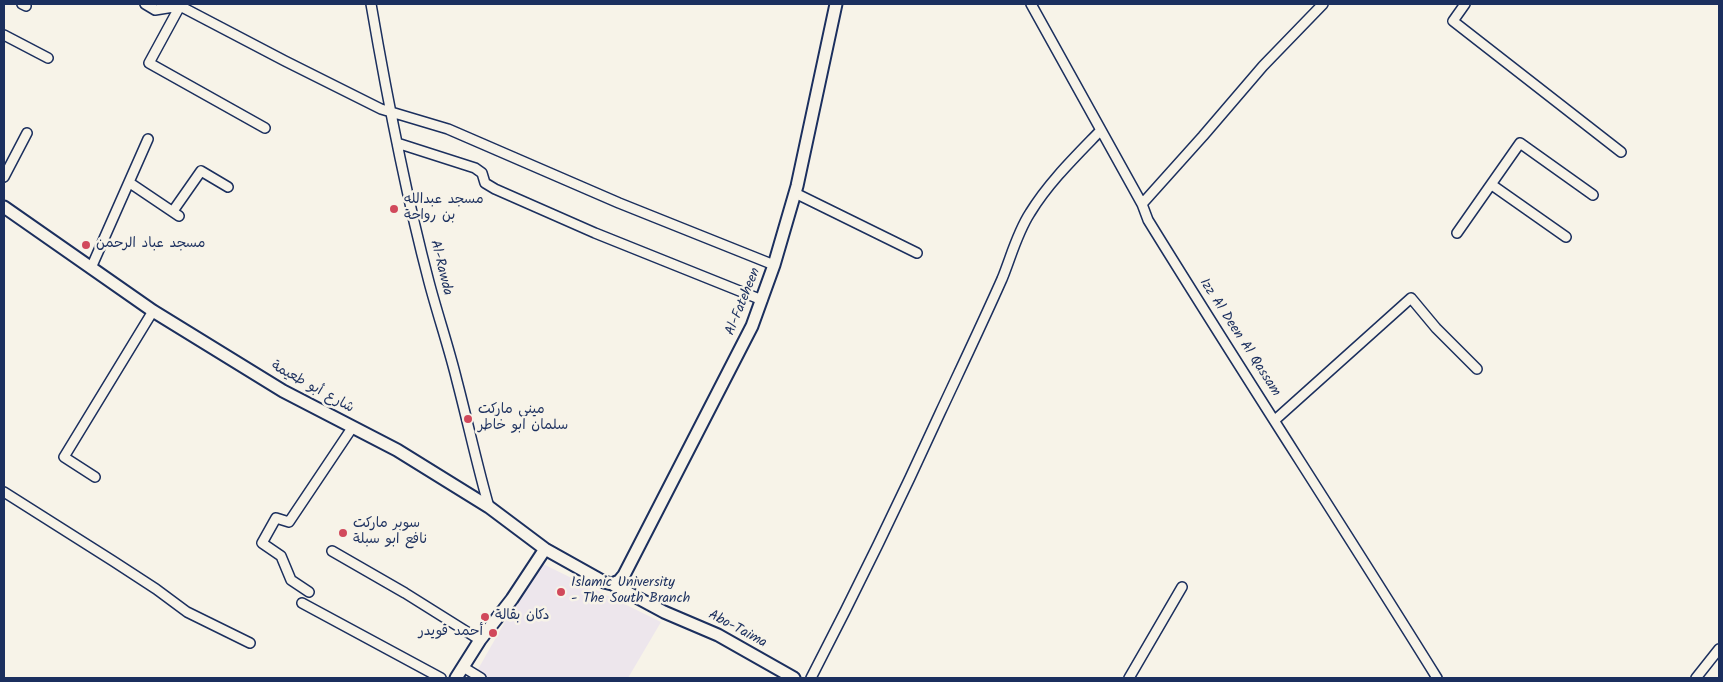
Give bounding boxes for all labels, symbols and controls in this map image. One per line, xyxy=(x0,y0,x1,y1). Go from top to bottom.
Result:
place label: مسجد عبدالله بن رواحة xyxy=(404,193,484,226)
marker: مسجد عبدالله بن رواحة xyxy=(388,203,400,215)
place label: مسجد عباد الرحمن xyxy=(96,237,205,253)
marker: مسجد عباد الرحمن xyxy=(80,239,92,251)
street label: Al-Rawda xyxy=(425,239,455,297)
street label: Al-Fateheen xyxy=(723,266,765,338)
street label: Izz Al Deen Al Qassam xyxy=(1195,276,1283,400)
street label: شارع أبو طعيمة xyxy=(268,358,356,418)
place label: ميني ماركت سلمان ابو خاطر xyxy=(478,403,568,436)
marker: ميني ماركت سلمان ابو خاطر xyxy=(462,413,474,425)
place label: سوبر ماركت نافع ابو سبلة xyxy=(353,517,427,550)
marker: سوبر ماركت نافع ابو سبلة xyxy=(337,527,349,539)
place label: Islamic University - The South Branch xyxy=(571,576,690,608)
marker: Islamic University - The South Branch xyxy=(555,586,567,598)
street label: Abo-Taima xyxy=(705,608,769,652)
place label: دكان بقالة xyxy=(495,609,549,625)
marker: دكان بقالة xyxy=(479,611,491,623)
place label: أحمد قويدر xyxy=(418,625,483,641)
marker: أحمد قويدر xyxy=(487,627,499,639)

